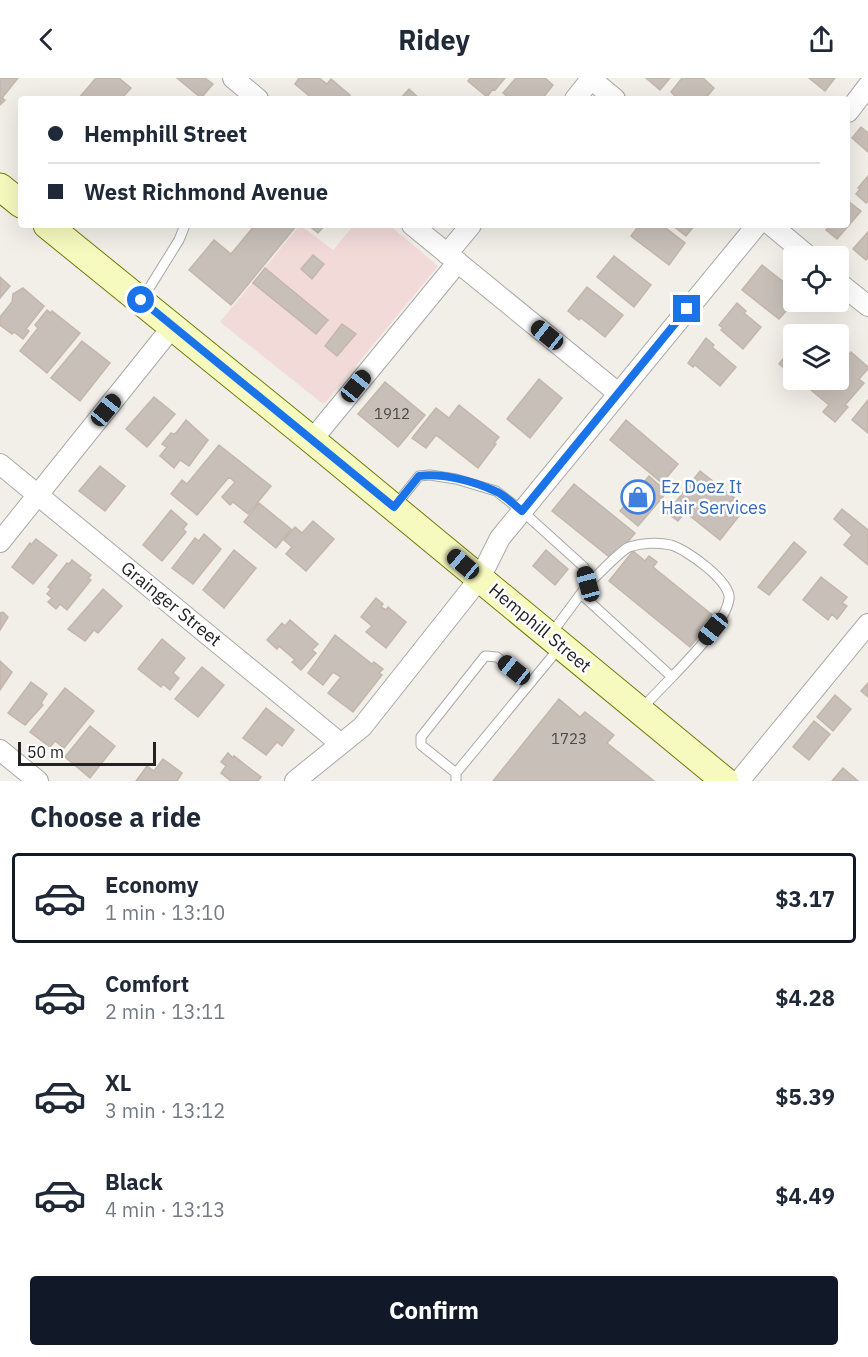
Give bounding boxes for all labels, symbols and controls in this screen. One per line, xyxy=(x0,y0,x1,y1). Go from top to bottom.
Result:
text: Ridey xyxy=(398,22,470,57)
icon: back xyxy=(30,23,63,56)
icon: share xyxy=(805,23,838,56)
text: Hemphill Street xyxy=(84,119,247,148)
text: West Richmond Avenue xyxy=(84,177,328,206)
map controls xyxy=(783,246,849,390)
button: locate xyxy=(783,246,849,312)
route start xyxy=(127,286,154,313)
route end xyxy=(673,295,700,322)
car xyxy=(527,317,567,353)
button: layers xyxy=(783,324,849,390)
car xyxy=(338,366,374,406)
car xyxy=(88,390,124,430)
house number: 1912 xyxy=(374,404,410,423)
place label: Ez Doez It Hair Services xyxy=(661,475,767,519)
shop icon: Ez Doez It Hair Services xyxy=(620,479,656,515)
car xyxy=(443,546,483,582)
street label: Grainger Street xyxy=(116,556,226,651)
car xyxy=(575,564,601,604)
street label: Hemphill Street xyxy=(484,578,596,677)
car xyxy=(695,609,731,649)
car xyxy=(494,652,534,688)
house number: 1723 xyxy=(551,729,587,748)
scale bar xyxy=(18,739,156,766)
text: 50 m xyxy=(27,742,64,762)
text: Choose a ride xyxy=(30,799,201,834)
text: Economy xyxy=(105,870,199,899)
icon: car xyxy=(33,871,87,925)
text: $3.17 xyxy=(775,884,835,913)
text: 1 min · 13:10 xyxy=(105,899,225,926)
text: Comfort xyxy=(105,969,189,998)
icon: car xyxy=(33,970,87,1024)
text: $4.28 xyxy=(775,983,835,1012)
text: 2 min · 13:11 xyxy=(105,998,225,1025)
text: XL xyxy=(105,1068,131,1097)
icon: car xyxy=(33,1069,87,1123)
text: $5.39 xyxy=(775,1082,835,1111)
text: 3 min · 13:12 xyxy=(105,1097,225,1124)
text: Black xyxy=(105,1167,163,1196)
icon: car xyxy=(33,1168,87,1222)
text: $4.49 xyxy=(775,1181,835,1210)
text: 4 min · 13:13 xyxy=(105,1196,225,1223)
button: Confirm xyxy=(30,1276,838,1345)

